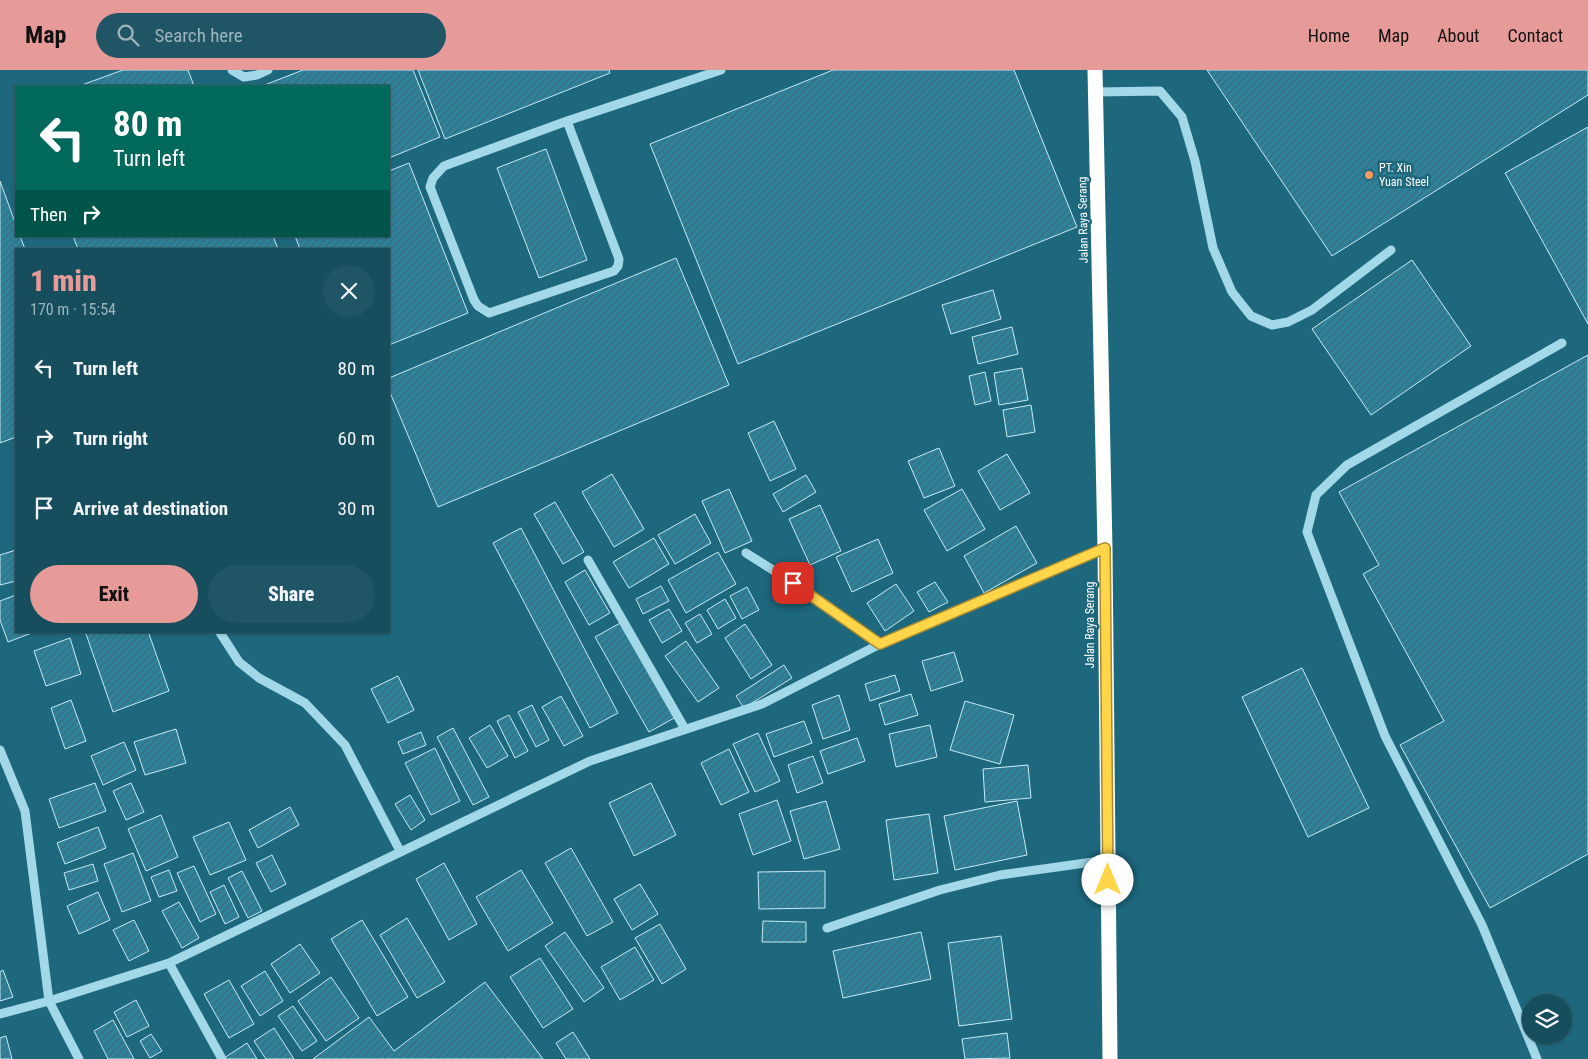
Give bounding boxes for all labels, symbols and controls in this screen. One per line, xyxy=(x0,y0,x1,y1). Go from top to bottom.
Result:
search box xyxy=(96,13,446,58)
text: Map xyxy=(25,21,66,49)
icon: search xyxy=(114,21,142,49)
text: Search here xyxy=(154,24,243,47)
text: Home xyxy=(1308,25,1350,46)
text: Map xyxy=(1378,25,1409,46)
text: About xyxy=(1437,25,1479,46)
text: Contact xyxy=(1507,25,1563,46)
text: 80 m xyxy=(113,104,182,145)
icon: left xyxy=(30,105,95,170)
text: Turn left xyxy=(113,146,185,171)
place label: PT. Xin Yuan Steel xyxy=(1379,161,1429,189)
marker: PT. Xin Yuan Steel xyxy=(1363,169,1375,181)
street label: Jalan Raya Serang xyxy=(1075,176,1091,264)
icon: right xyxy=(77,200,105,228)
text: Then xyxy=(30,203,67,226)
text: 1 min xyxy=(30,263,97,298)
button: close xyxy=(323,265,375,317)
text: 170 m · 15:54 xyxy=(30,300,116,319)
icon: left xyxy=(30,354,58,382)
text: Turn left xyxy=(73,357,138,380)
text: 80 m xyxy=(338,357,375,380)
icon: right xyxy=(30,424,58,452)
text: Turn right xyxy=(73,427,148,450)
text: 60 m xyxy=(338,427,375,450)
icon: arrive xyxy=(30,494,58,522)
text: Arrive at destination xyxy=(73,497,228,520)
text: 30 m xyxy=(338,497,375,520)
pin xyxy=(772,562,814,604)
button: Exit xyxy=(30,565,198,623)
button: Share xyxy=(208,565,375,623)
icon: arrive xyxy=(779,569,807,597)
street label: Jalan Raya Serang xyxy=(1083,582,1097,668)
position arrow xyxy=(1081,853,1133,905)
map controls xyxy=(1522,994,1572,1044)
button: layers xyxy=(1522,994,1572,1044)

